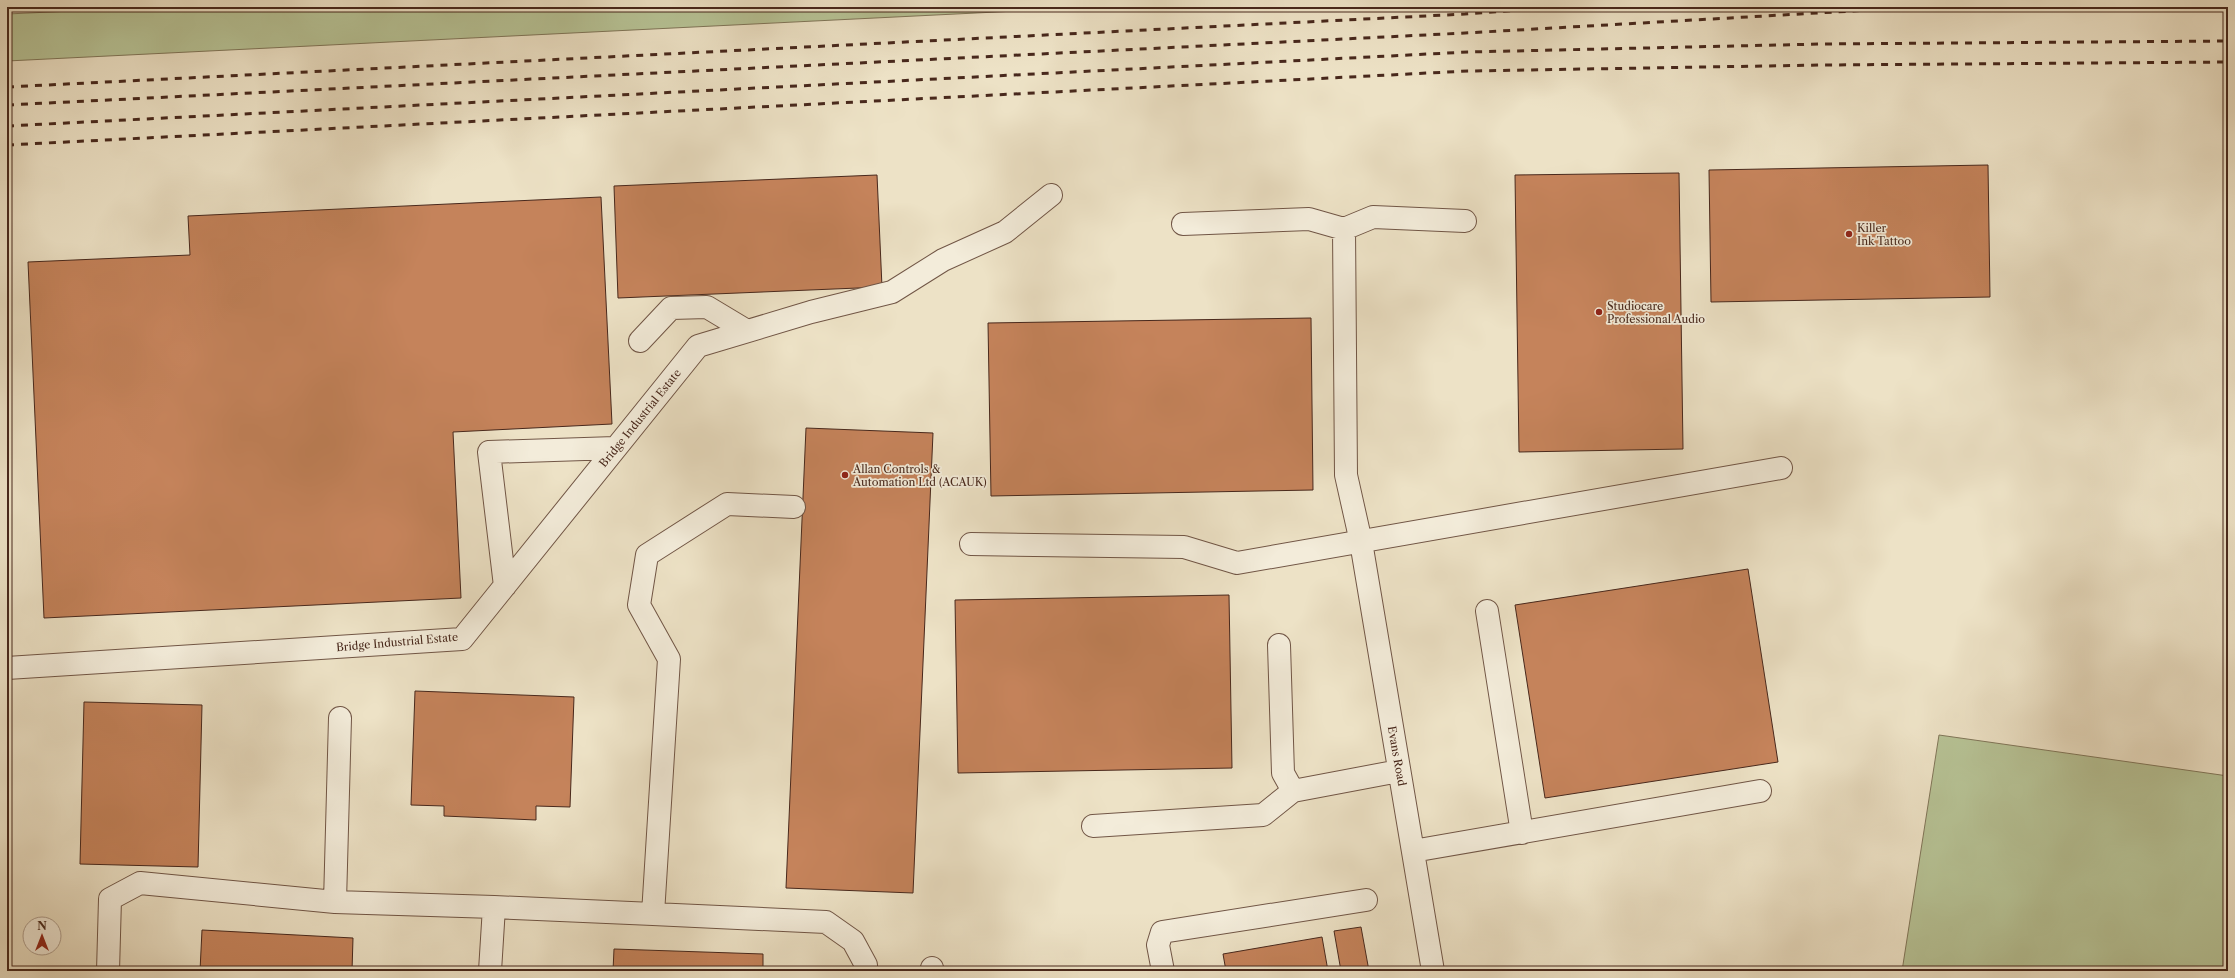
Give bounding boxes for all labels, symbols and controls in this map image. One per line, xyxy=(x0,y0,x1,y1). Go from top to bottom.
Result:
place label: Killer Ink Tattoo xyxy=(1857,221,1911,248)
marker: Killer Ink Tattoo xyxy=(1844,229,1854,239)
place label: Studiocare Professional Audio xyxy=(1607,299,1705,326)
marker: Studiocare Professional Audio xyxy=(1594,307,1604,317)
street label: Bridge Industrial Estate xyxy=(596,366,684,470)
place label: Allan Controls & Automation Ltd (ACAUK) xyxy=(852,462,987,489)
marker: Allan Controls & Automation Ltd (ACAUK) xyxy=(840,470,850,480)
street label: Bridge Industrial Estate xyxy=(335,630,459,654)
street label: Evans Road xyxy=(1385,725,1409,787)
north arrow xyxy=(22,916,62,956)
text: N xyxy=(37,919,47,933)

